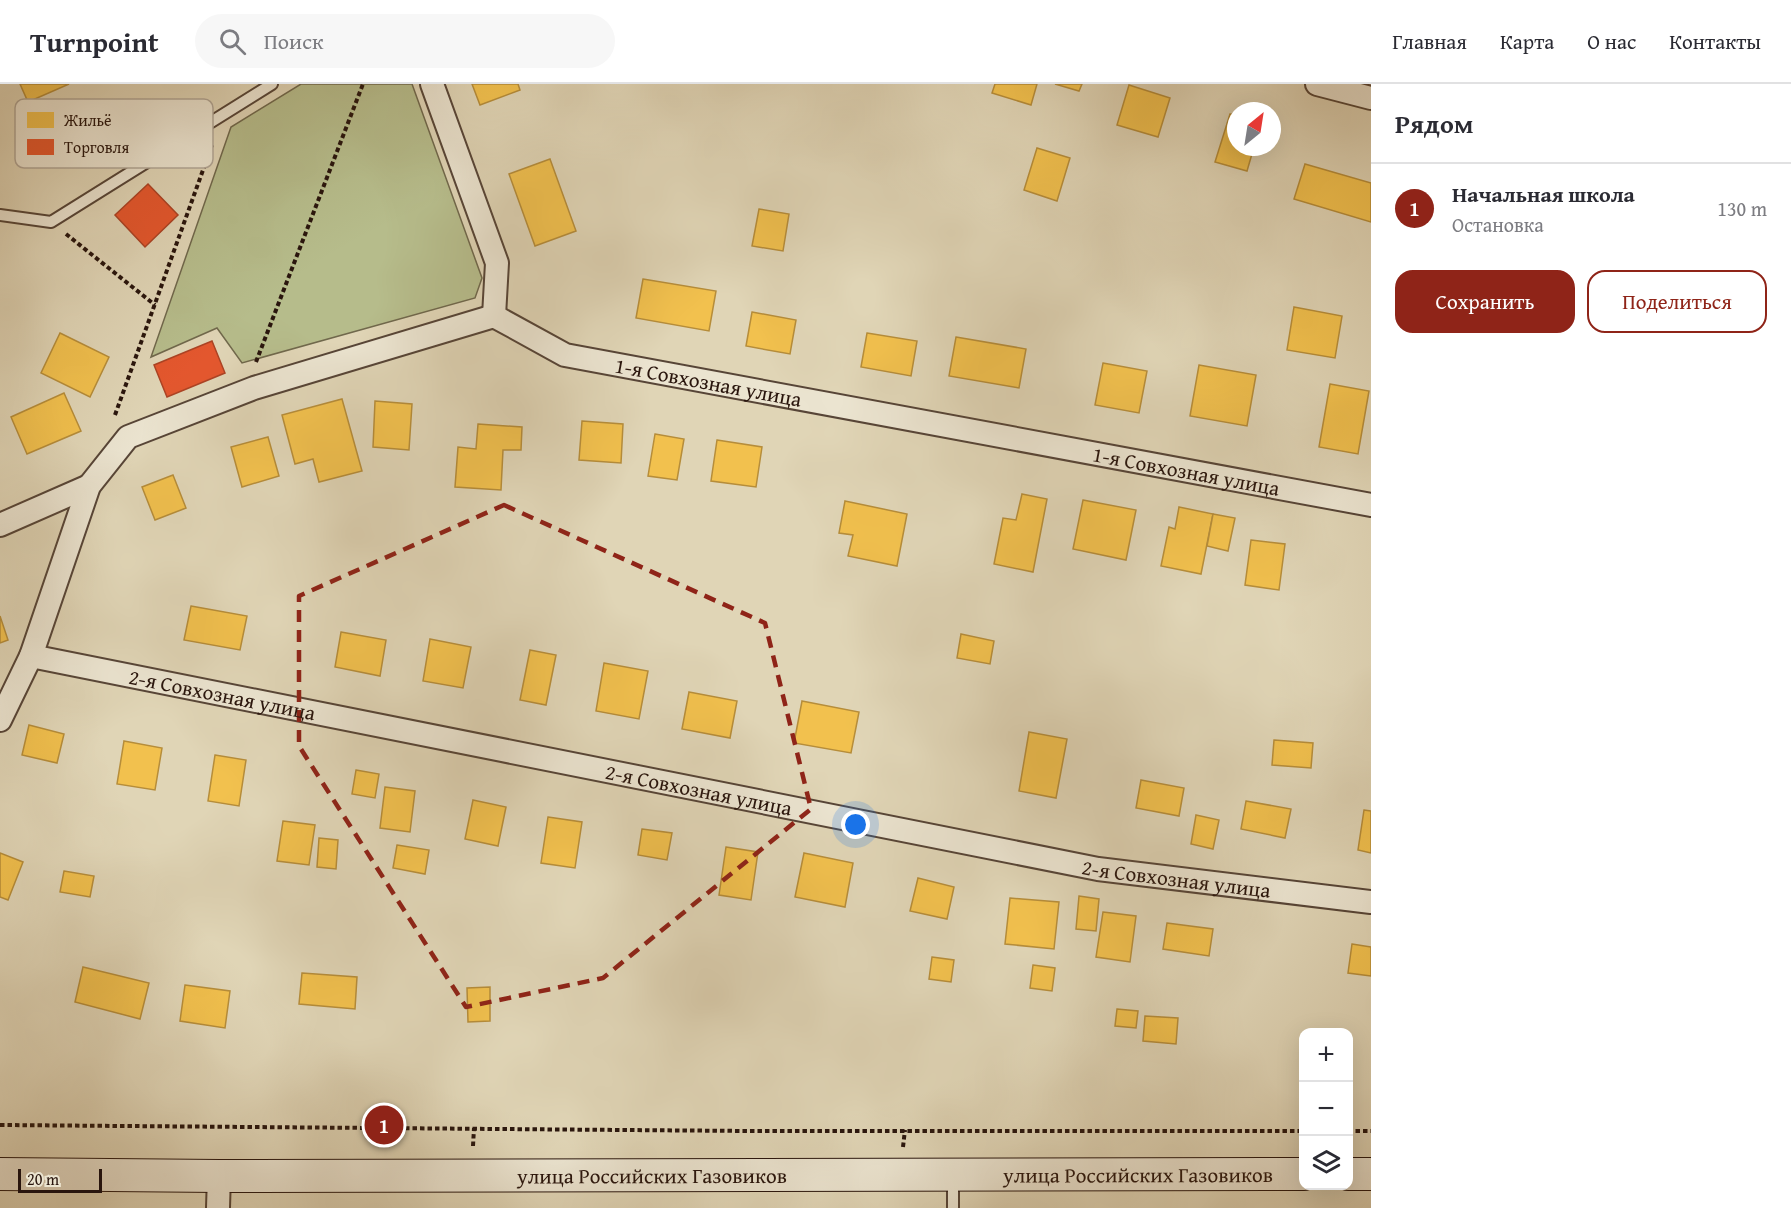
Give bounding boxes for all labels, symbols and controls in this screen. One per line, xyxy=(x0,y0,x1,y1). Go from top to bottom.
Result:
search box xyxy=(195,14,615,68)
text: Turnpoint xyxy=(30,21,159,62)
icon: search xyxy=(216,25,249,58)
text: Поиск xyxy=(264,25,323,57)
text: Главная xyxy=(1392,26,1467,57)
text: Карта xyxy=(1500,26,1554,57)
text: О нас xyxy=(1587,26,1636,57)
text: Контакты xyxy=(1669,26,1761,57)
legend xyxy=(15,99,213,168)
north arrow xyxy=(1227,102,1281,156)
text: Рядом xyxy=(1395,104,1473,143)
text: Жильё xyxy=(63,108,112,132)
text: Торговля xyxy=(64,135,129,159)
text: Начальная школа xyxy=(1452,178,1635,210)
text: 1 xyxy=(1409,194,1420,223)
text: 130 m xyxy=(1717,194,1767,223)
text: Остановка xyxy=(1452,210,1544,239)
button: Сохранить xyxy=(1395,270,1575,333)
button: Поделиться xyxy=(1587,270,1767,333)
street label: 1-я Совхозная улица xyxy=(612,349,805,414)
street label: 1-я Совхозная улица xyxy=(1090,438,1282,503)
street label: 2-я Совхозная улица xyxy=(126,660,318,728)
street label: 2-я Совхозная улица xyxy=(603,756,795,823)
your location xyxy=(841,810,870,839)
street label: 2-я Совхозная улица xyxy=(1079,851,1272,905)
map controls xyxy=(1299,1028,1353,1190)
button: + xyxy=(1299,1028,1353,1082)
button: − xyxy=(1299,1082,1353,1136)
pin: 1 xyxy=(364,1102,404,1148)
button: layers xyxy=(1299,1136,1353,1190)
street label: улица Российских Газовиков xyxy=(516,1159,787,1191)
street label: улица Российских Газовиков xyxy=(1002,1159,1273,1190)
scale bar xyxy=(18,1166,102,1194)
text: 20 m xyxy=(27,1167,59,1191)

